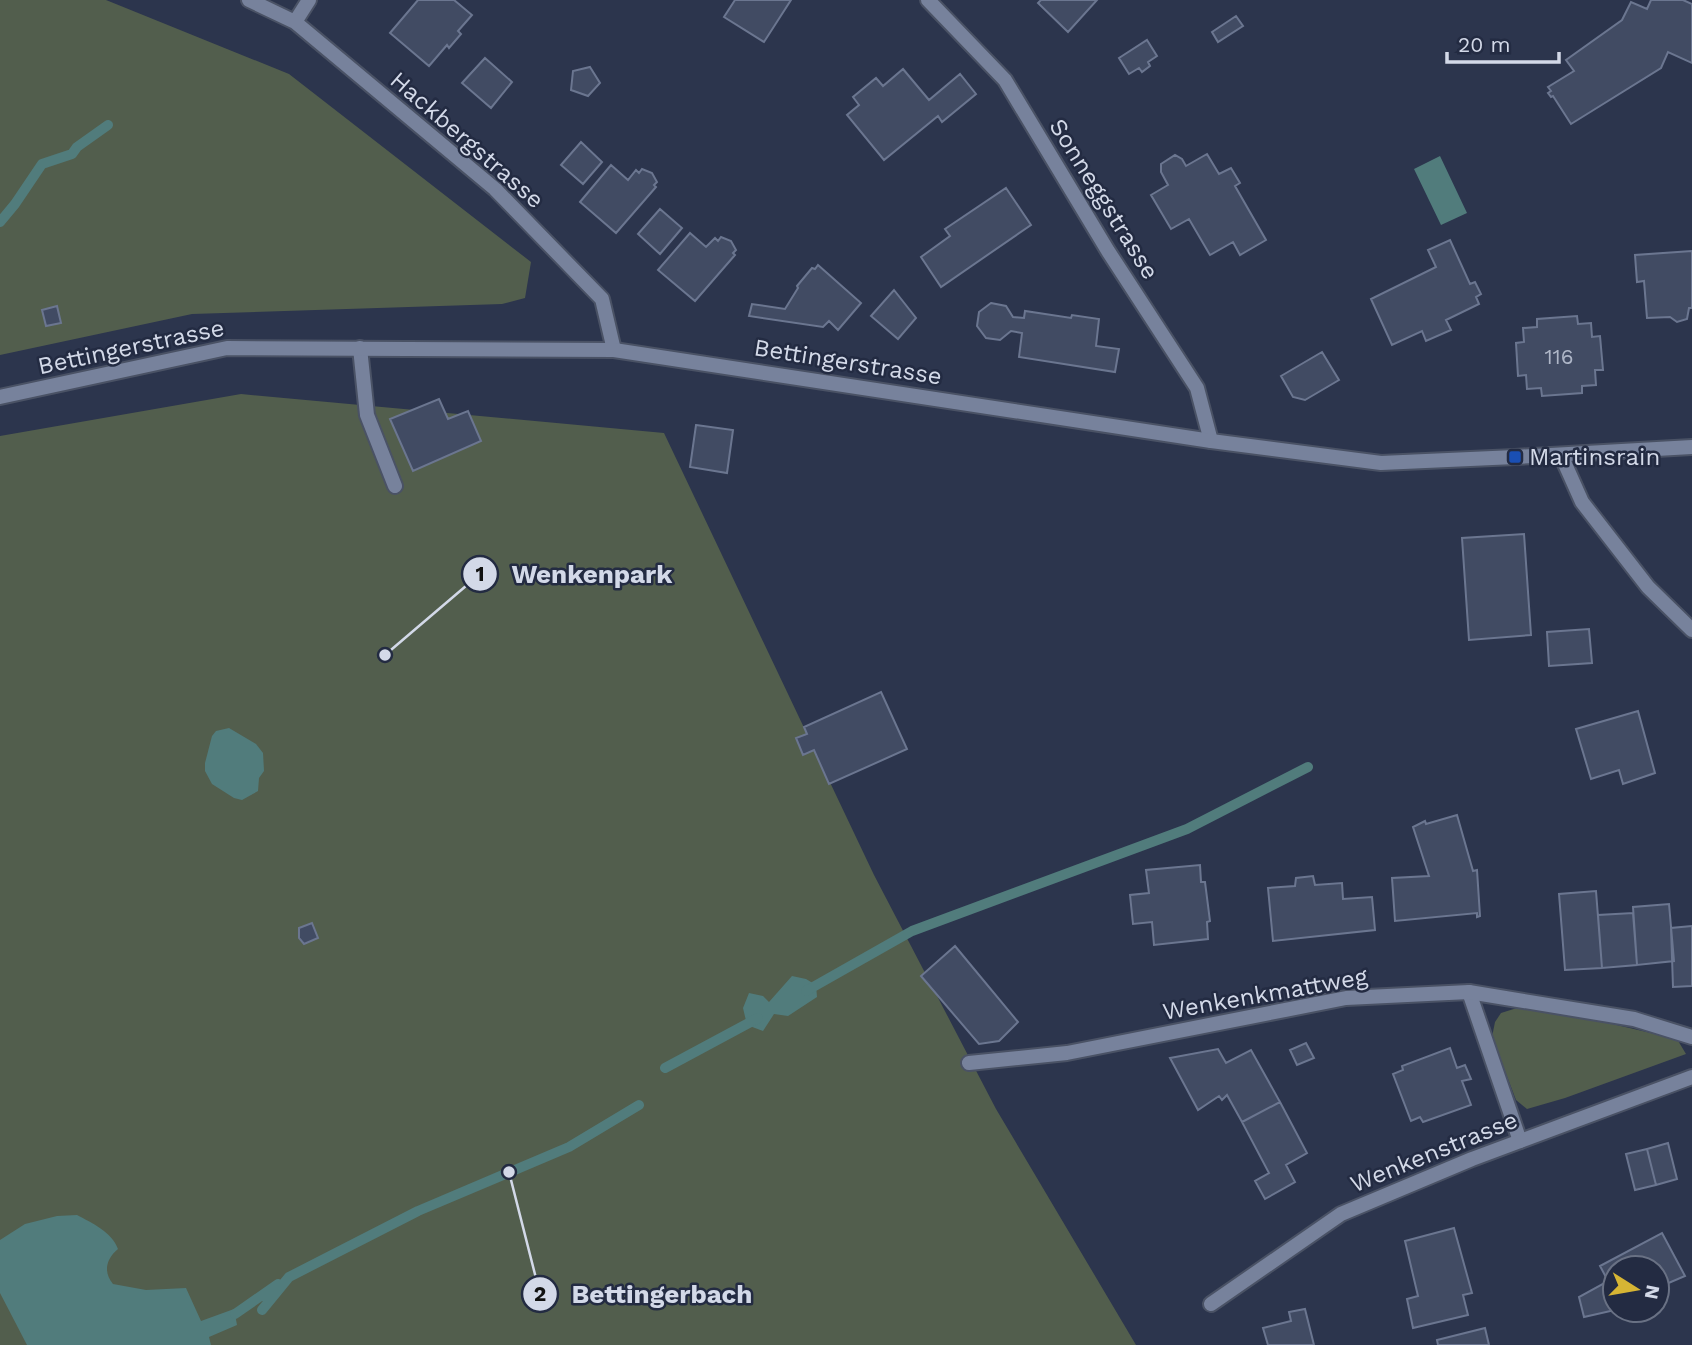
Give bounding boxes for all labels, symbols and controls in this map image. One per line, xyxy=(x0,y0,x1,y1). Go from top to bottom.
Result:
scale bar xyxy=(1447,21,1559,65)
text: 20 m xyxy=(1458,32,1510,57)
street label: Hackbergstrasse xyxy=(385,66,549,214)
street label: Sonneggstrasse xyxy=(1043,114,1165,284)
street label: Bettingerstrasse xyxy=(35,314,227,380)
street label: Bettingerstrasse xyxy=(752,333,944,391)
house number: 116 xyxy=(1544,344,1574,369)
place label: Martinsrain xyxy=(1529,443,1660,471)
marker: Martinsrain xyxy=(1507,449,1523,465)
callout: Wenkenpark xyxy=(463,551,687,598)
text: Wenkenpark xyxy=(512,559,673,589)
text: 1 xyxy=(475,561,485,586)
street label: Wenkenkmattweg xyxy=(1160,962,1370,1026)
street label: Wenkenstrasse xyxy=(1346,1106,1522,1198)
north arrow xyxy=(1601,1254,1671,1324)
callout: Bettingerbach xyxy=(522,1270,766,1317)
text: Bettingerbach xyxy=(572,1279,752,1309)
text: 2 xyxy=(534,1281,546,1306)
text: N xyxy=(1640,1283,1665,1301)

